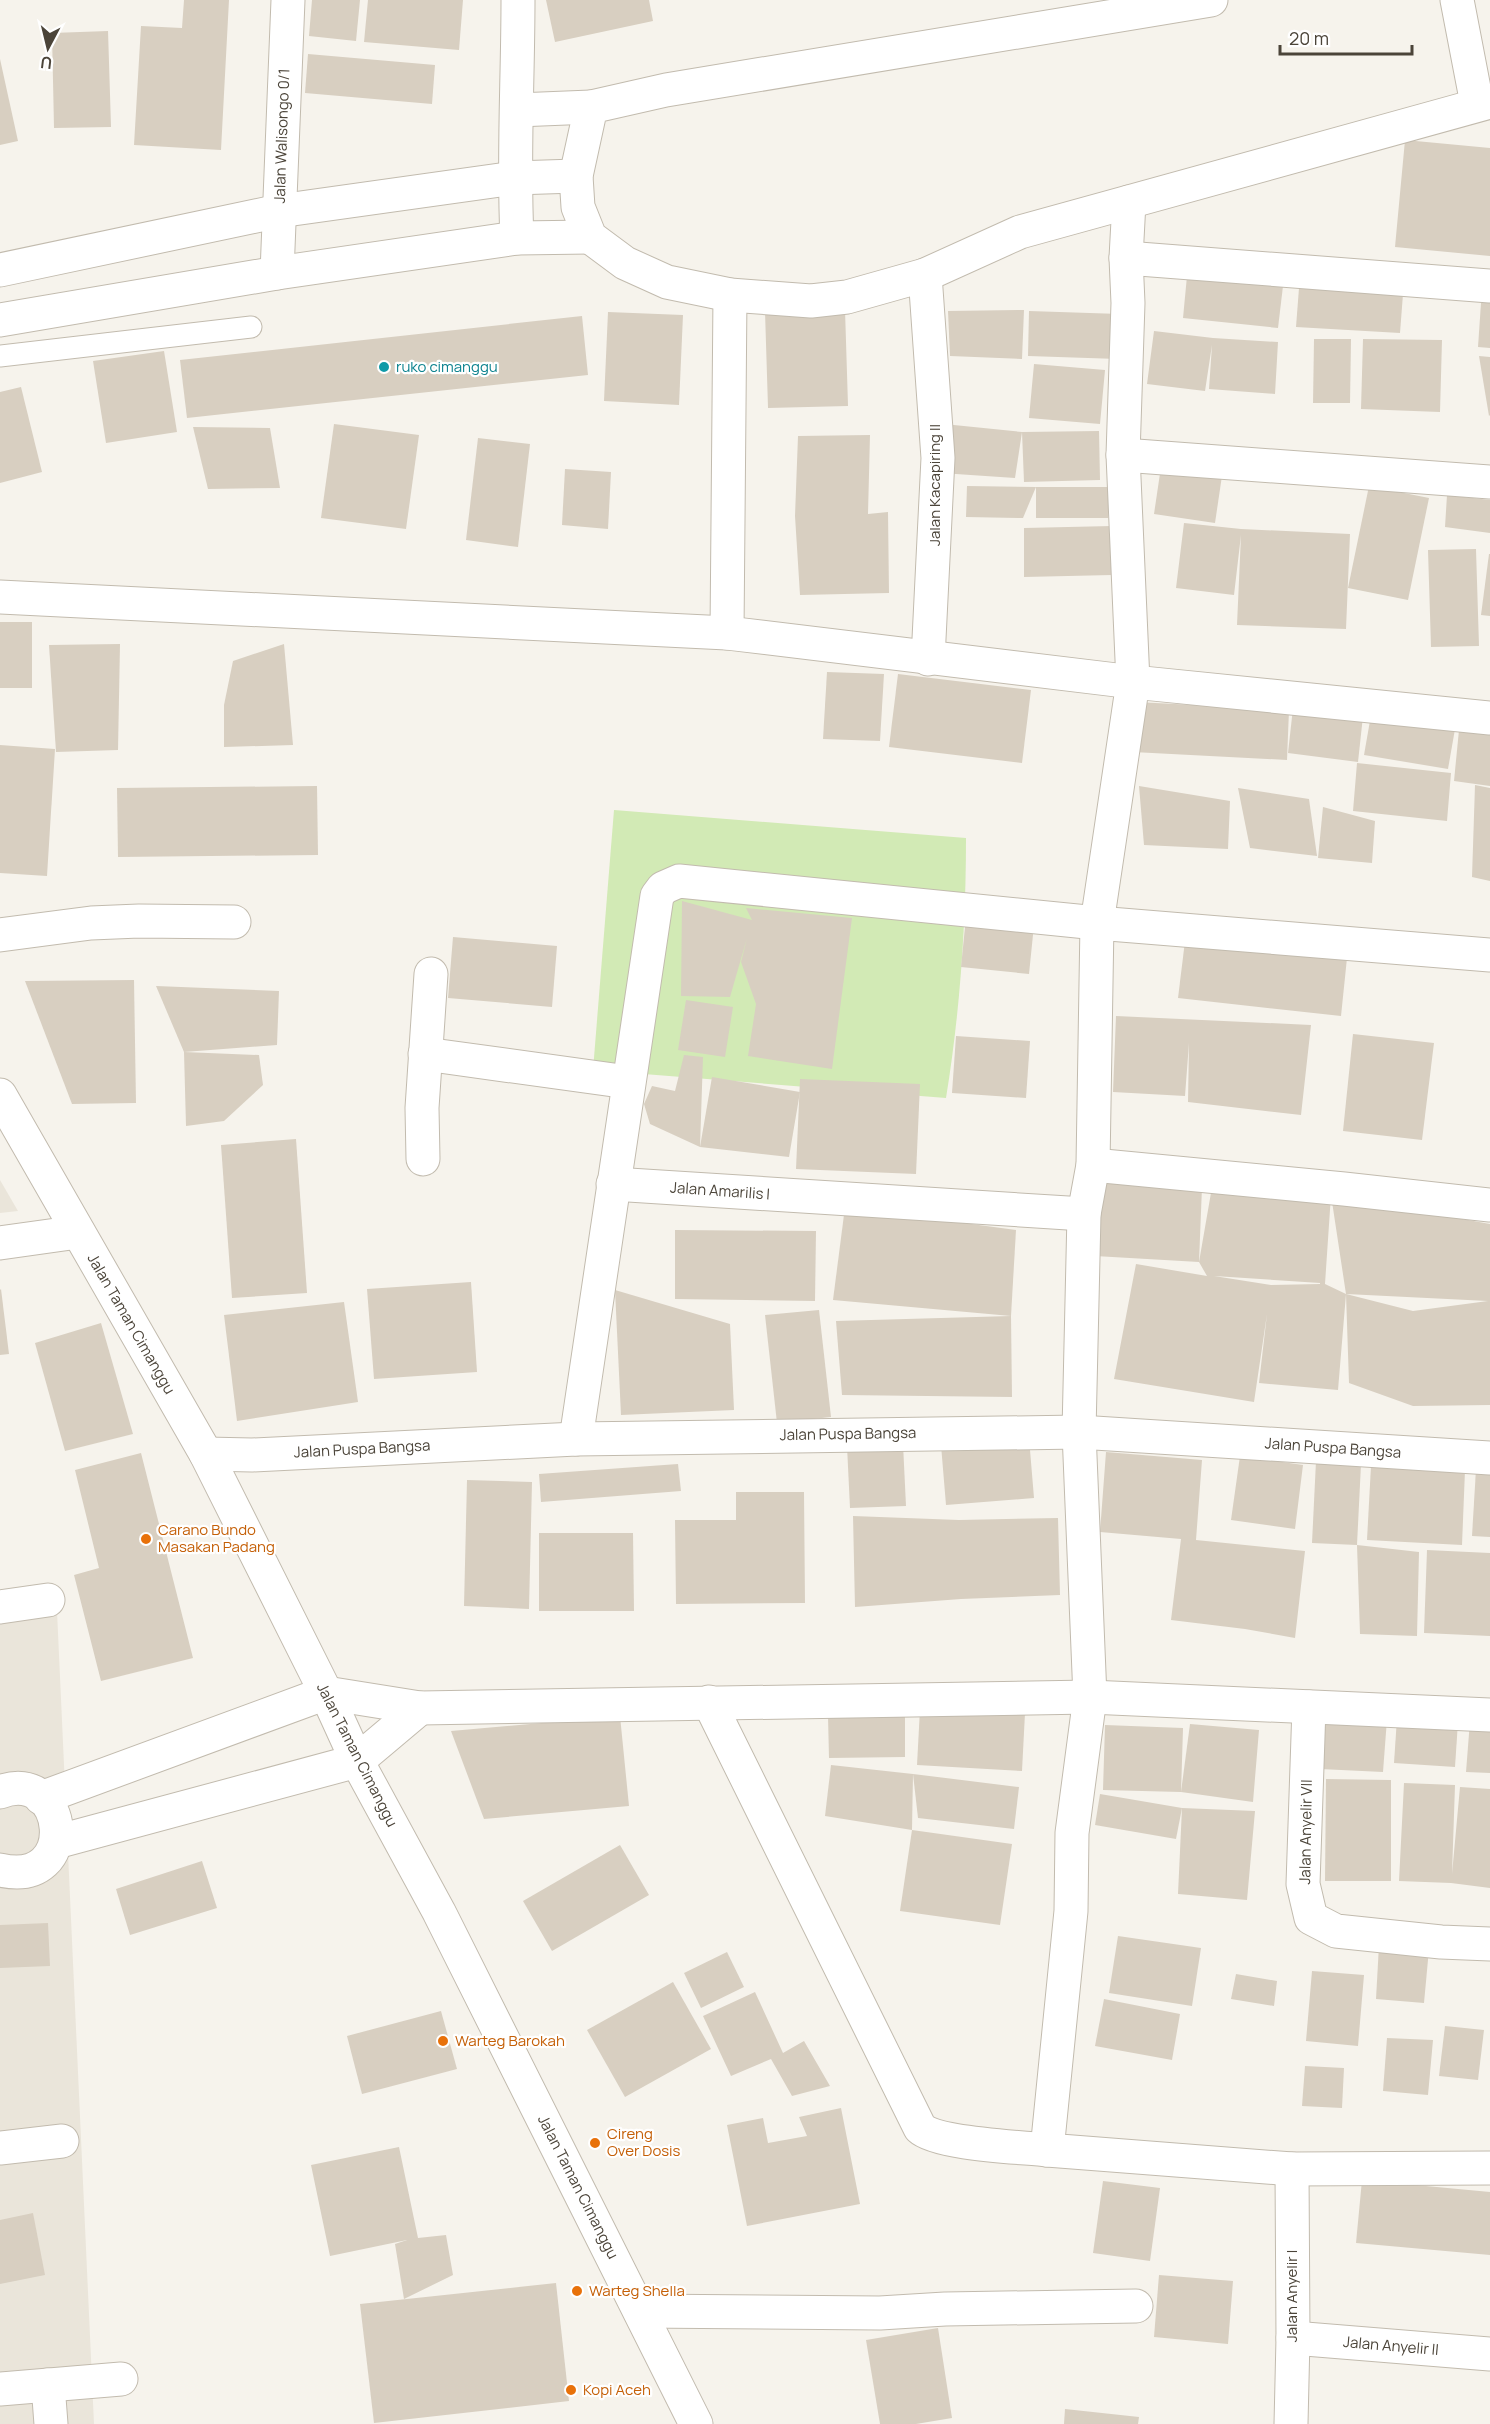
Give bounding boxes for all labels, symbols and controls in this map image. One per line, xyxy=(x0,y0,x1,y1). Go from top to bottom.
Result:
north arrow xyxy=(18,18,78,78)
scale bar xyxy=(1280,18,1412,56)
text: 20 m xyxy=(1289,26,1329,50)
text: U xyxy=(39,51,53,75)
street label: Jalan Walisongo 0/1 xyxy=(269,68,294,204)
place label: ruko cimanggu xyxy=(396,356,498,377)
marker: ruko cimanggu xyxy=(377,360,391,374)
street label: Jalan Kacapiring II xyxy=(924,424,945,546)
street label: Jalan Amarilis I xyxy=(669,1177,771,1204)
street label: Jalan Taman Cimanggu xyxy=(83,1250,180,1398)
street label: Jalan Puspa Bangsa xyxy=(780,1422,916,1445)
street label: Jalan Puspa Bangsa xyxy=(1264,1432,1402,1463)
street label: Jalan Puspa Bangsa xyxy=(293,1434,431,1463)
place label: Carano Bundo Masakan Padang xyxy=(158,1519,275,1557)
marker: Carano Bundo Masakan Padang xyxy=(139,1532,153,1546)
street label: Jalan Taman Cimanggu xyxy=(312,1679,403,1830)
street label: Jalan Anyelir VII xyxy=(1294,1779,1317,1885)
place label: Warteg Barokah xyxy=(455,2030,565,2051)
marker: Warteg Barokah xyxy=(436,2034,450,2048)
street label: Jalan Taman Cimanggu xyxy=(533,2111,624,2262)
place label: Cireng Over Dosis xyxy=(607,2123,681,2161)
marker: Cireng Over Dosis xyxy=(588,2136,602,2150)
street label: Jalan Anyelir I xyxy=(1281,2250,1302,2342)
place label: Warteg Shella xyxy=(589,2280,685,2301)
marker: Warteg Shella xyxy=(570,2284,584,2298)
street label: Jalan Anyelir II xyxy=(1342,2331,1440,2360)
place label: Kopi Aceh xyxy=(583,2379,651,2400)
marker: Kopi Aceh xyxy=(564,2383,578,2397)

